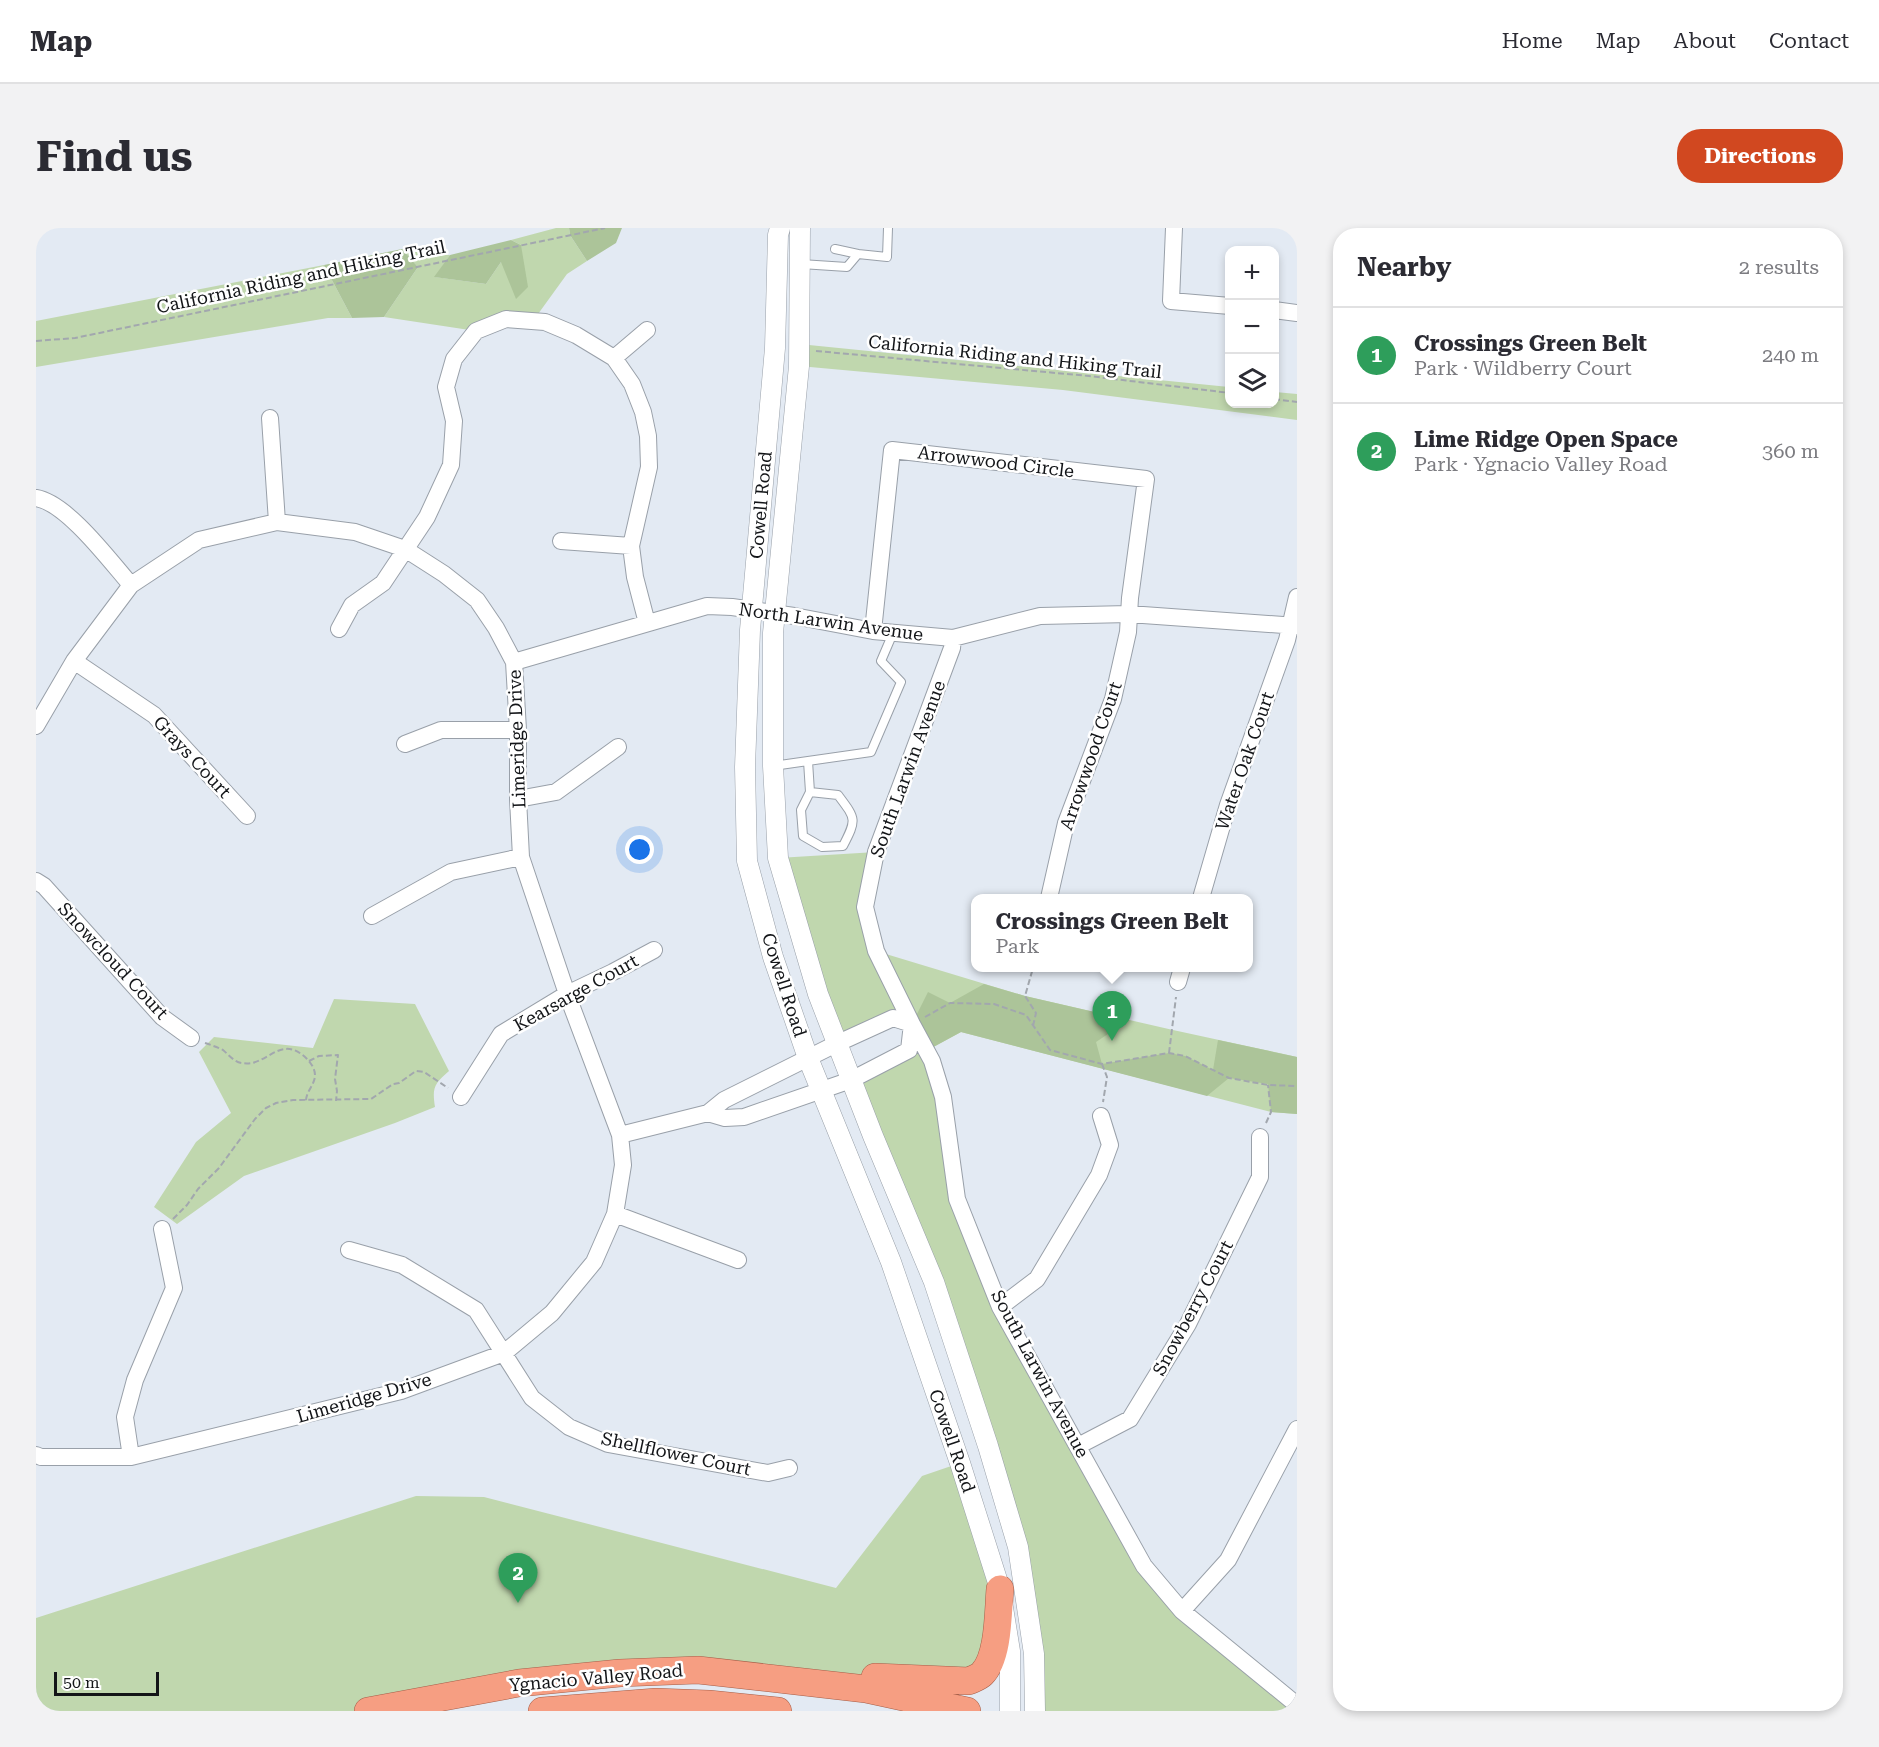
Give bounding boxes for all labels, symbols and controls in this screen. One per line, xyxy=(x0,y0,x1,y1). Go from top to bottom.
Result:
text: Map xyxy=(30,25,92,58)
text: Home xyxy=(1502,29,1563,53)
text: Map xyxy=(1596,29,1641,53)
text: About xyxy=(1674,29,1736,53)
text: Contact xyxy=(1769,29,1849,53)
button: Directions xyxy=(1677,129,1843,183)
text: Find us xyxy=(36,132,193,181)
street label: California Riding and Hiking Trail xyxy=(155,236,448,317)
map controls xyxy=(1225,246,1279,408)
button: + xyxy=(1225,246,1279,300)
text: Nearby xyxy=(1357,252,1451,282)
text: 2 results xyxy=(1739,255,1819,279)
button: − xyxy=(1225,300,1279,354)
street label: California Riding and Hiking Trail xyxy=(867,331,1163,382)
text: Crossings Green Belt xyxy=(1414,331,1647,356)
text: 1 xyxy=(1371,343,1382,367)
text: 240 m xyxy=(1762,343,1819,367)
button: layers xyxy=(1225,354,1279,408)
text: Park · Wildberry Court xyxy=(1414,356,1632,380)
text: Lime Ridge Open Space xyxy=(1414,427,1678,452)
text: 2 xyxy=(1371,439,1382,463)
text: 360 m xyxy=(1762,439,1819,463)
street label: Arrowwood Circle xyxy=(917,441,1076,482)
street label: Cowell Road xyxy=(745,450,776,560)
text: Park · Ygnacio Valley Road xyxy=(1414,452,1667,476)
street label: North Larwin Avenue xyxy=(738,598,925,645)
street label: Limeridge Drive xyxy=(504,669,529,809)
street label: South Larwin Avenue xyxy=(866,677,949,860)
street label: Arrowwood Court xyxy=(1055,679,1126,833)
street label: Water Oak Court xyxy=(1211,689,1278,833)
street label: Grays Court xyxy=(149,712,236,802)
your location xyxy=(625,835,654,864)
popup xyxy=(971,894,1253,972)
street label: Snowcloud Court xyxy=(54,898,173,1024)
text: Crossings Green Belt xyxy=(995,909,1229,934)
street label: Cowell Road xyxy=(758,930,811,1040)
text: Park xyxy=(995,934,1040,958)
street label: Kearsarge Court xyxy=(510,950,642,1035)
pin: 1 xyxy=(1092,992,1132,1041)
street label: Snowberry Court xyxy=(1148,1236,1237,1379)
street label: South Larwin Avenue xyxy=(987,1286,1094,1461)
street label: Limeridge Drive xyxy=(294,1368,434,1427)
street label: Cowell Road xyxy=(925,1386,980,1496)
street label: Shellflower Court xyxy=(599,1427,753,1480)
pin: 2 xyxy=(498,1554,538,1603)
street label: Ygnacio Valley Road xyxy=(508,1659,684,1696)
scale bar xyxy=(54,1669,159,1696)
text: 50 m xyxy=(63,1673,100,1692)

